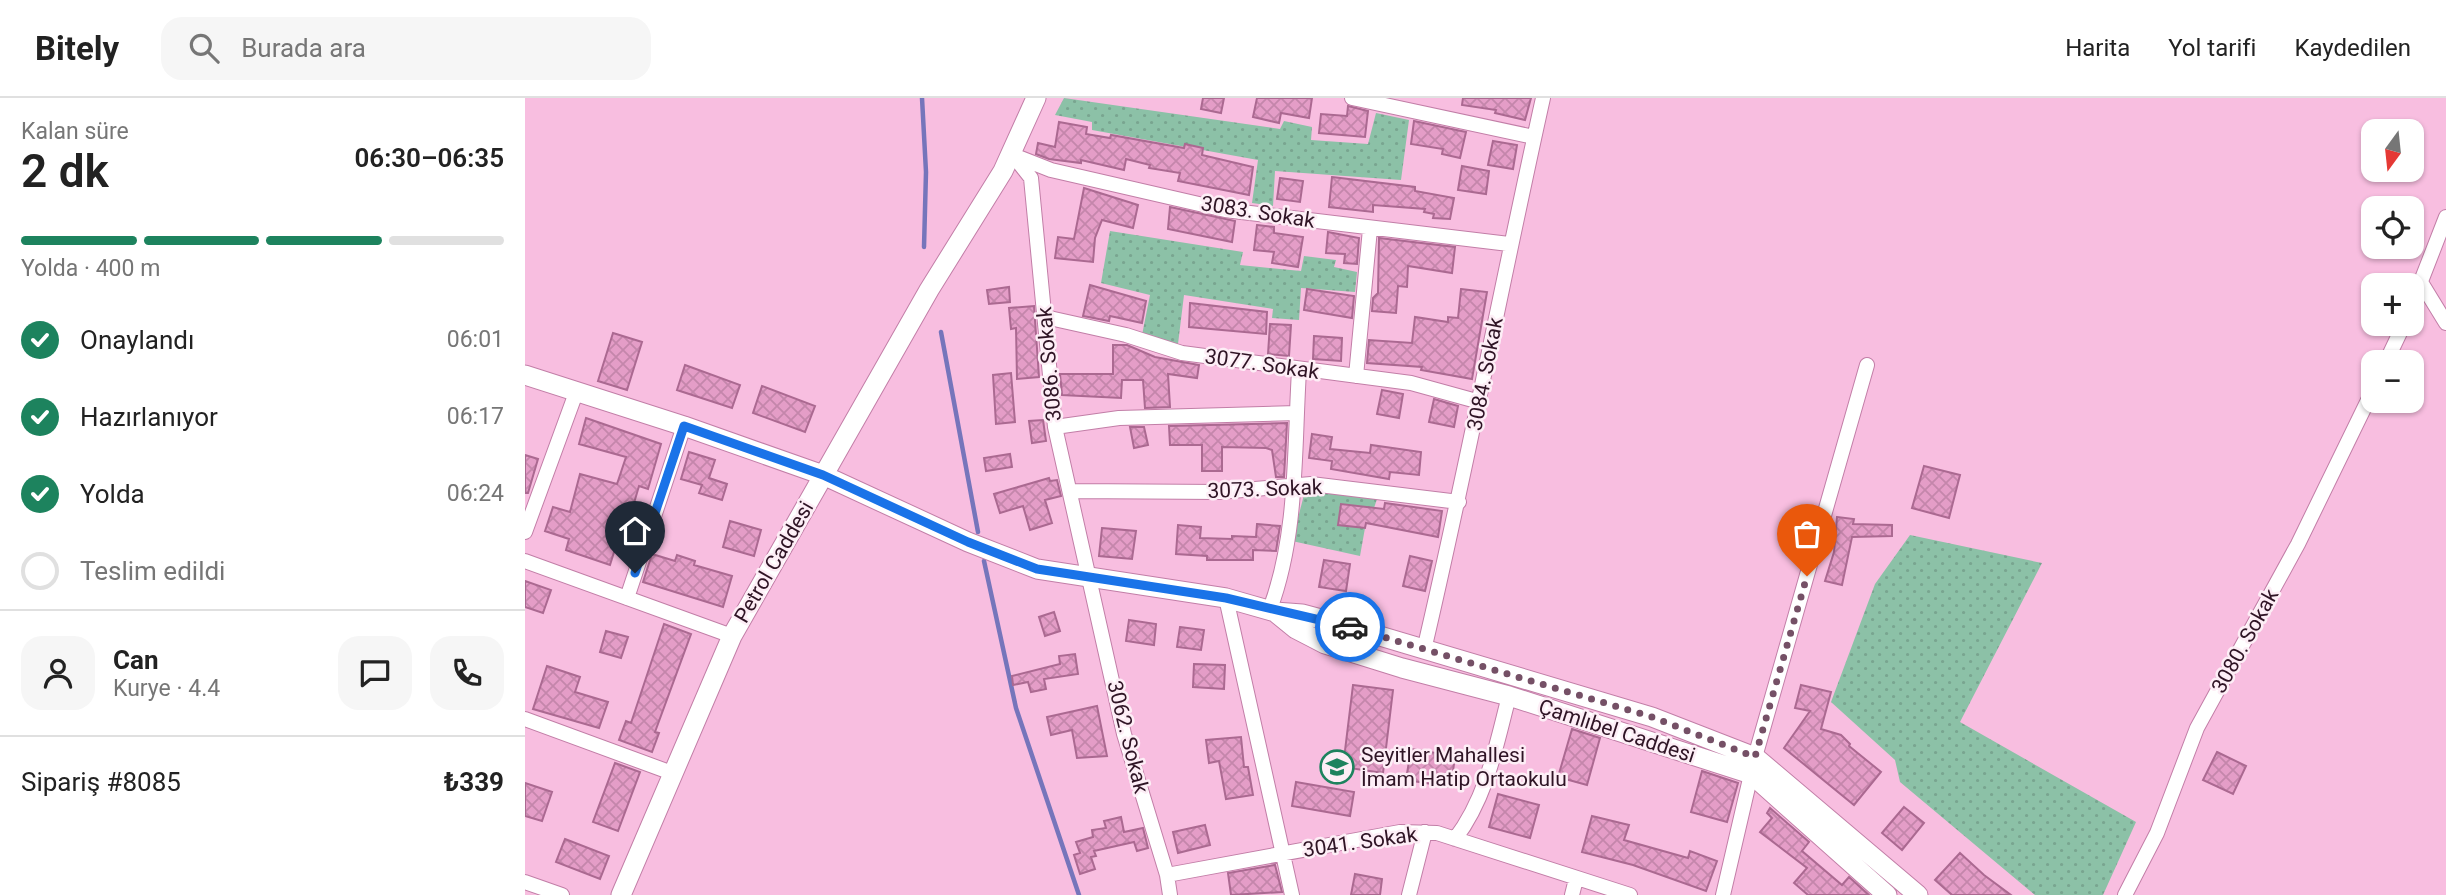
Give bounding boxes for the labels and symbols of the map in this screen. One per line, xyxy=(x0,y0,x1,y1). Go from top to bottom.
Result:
north arrow xyxy=(2361,119,2424,182)
street label: 3083. Sokak xyxy=(1199,191,1317,233)
street label: 3086. Sokak xyxy=(1032,305,1066,422)
street label: 3084. Sokak xyxy=(1462,315,1508,433)
street label: 3077. Sokak xyxy=(1203,344,1321,384)
street label: 3073. Sokak xyxy=(1207,475,1323,503)
street label: Petrol Caddesi xyxy=(730,497,818,627)
pin xyxy=(605,501,665,573)
pin xyxy=(1777,504,1837,576)
street label: 3080. Sokak xyxy=(2207,585,2284,697)
courier xyxy=(1315,592,1385,662)
street label: 3062. Sokak xyxy=(1102,678,1154,796)
street label: Çamlıbel Caddesi xyxy=(1536,694,1698,768)
place label: Seyitler Mahallesi İmam Hatip Ortaokulu xyxy=(1361,743,1567,791)
school or university icon: Seyitler Mahallesi İmam Hatip Ortaokulu xyxy=(1318,748,1356,786)
street label: 3041. Sokak xyxy=(1301,822,1419,862)

